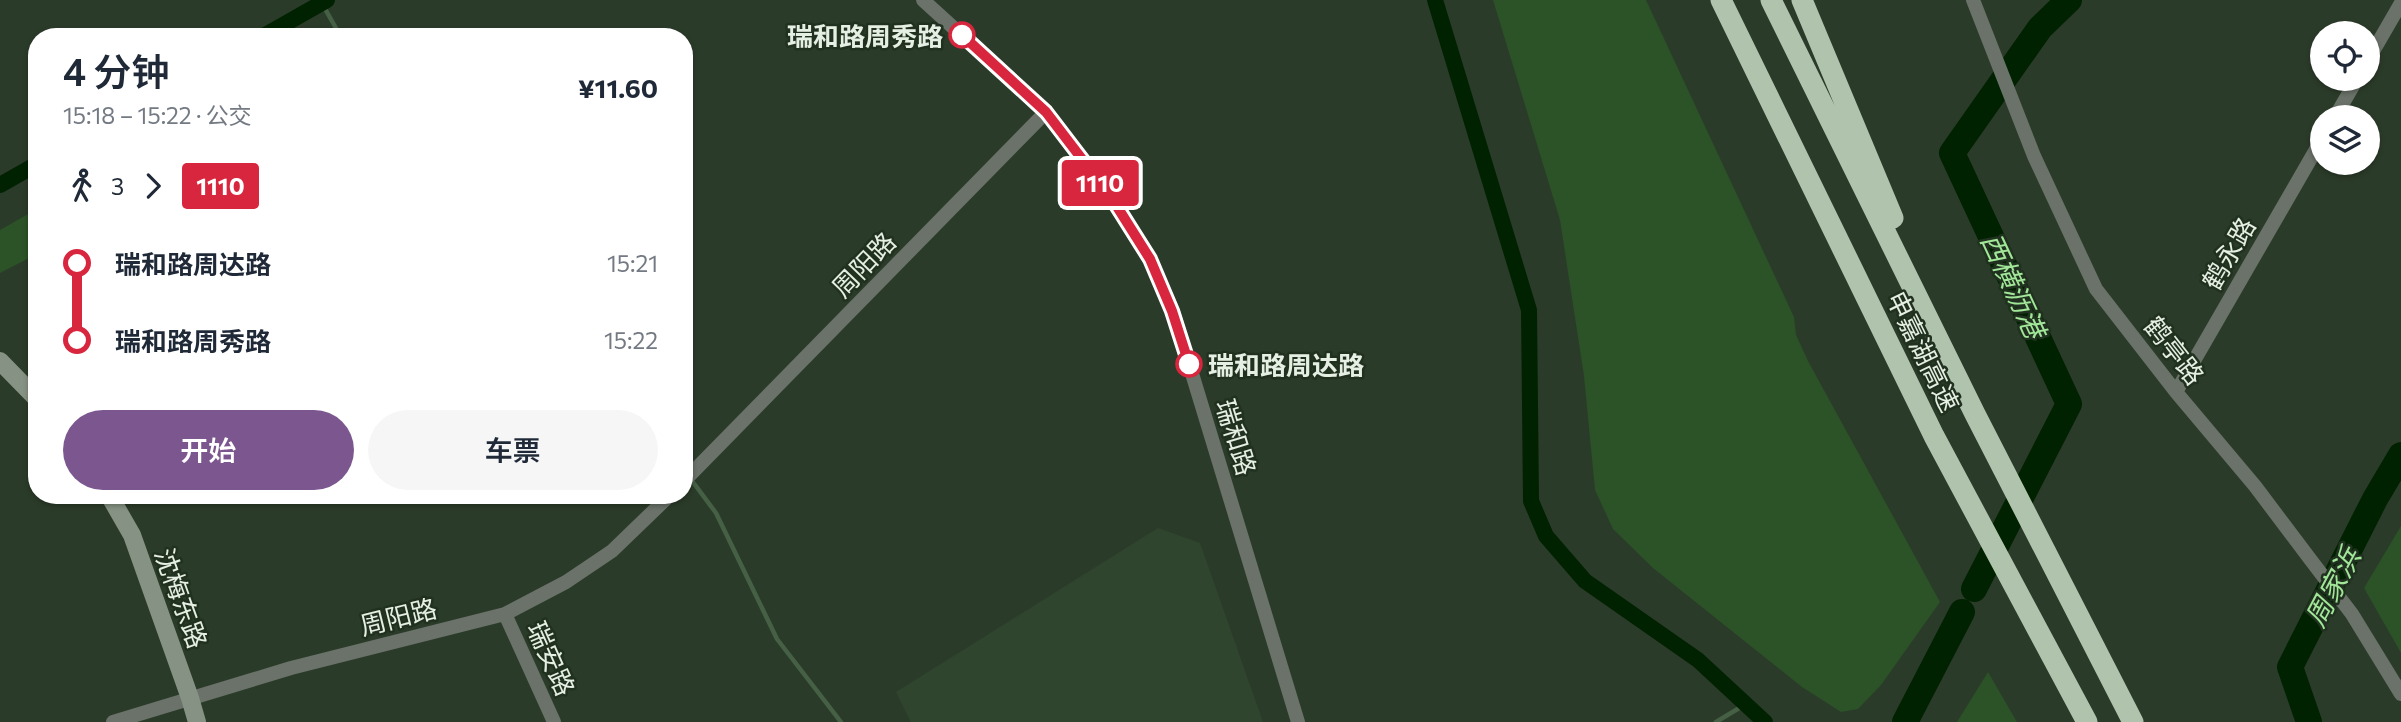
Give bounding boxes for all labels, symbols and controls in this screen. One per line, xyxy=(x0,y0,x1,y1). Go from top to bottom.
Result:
place label: 瑞和路周秀路 xyxy=(787,20,943,51)
map controls xyxy=(2310,21,2380,175)
button: locate xyxy=(2310,21,2380,91)
marker: 瑞和路周秀路 xyxy=(949,22,975,48)
text: 4 分钟 xyxy=(63,47,169,94)
text: ¥11.60 xyxy=(578,72,658,103)
text: 15:18 – 15:22 · 公交 xyxy=(63,101,252,129)
button: layers xyxy=(2310,105,2380,175)
line badge: 1110 xyxy=(1051,160,1149,206)
icon: walk xyxy=(63,167,101,205)
icon: forward xyxy=(134,167,172,205)
text: 1110 xyxy=(1076,168,1124,197)
text: 1110 xyxy=(196,171,245,200)
text: 3 xyxy=(111,172,124,200)
street label: 鹤永路 xyxy=(2195,211,2261,295)
street label: 周阳路 xyxy=(825,225,901,303)
water label: 西横沥港 xyxy=(1975,227,2055,347)
text: 瑞和路周达路 xyxy=(115,248,271,279)
text: 15:21 xyxy=(607,249,658,277)
street label: 申嘉湖高速 xyxy=(1882,286,1966,416)
street label: 鹤亭路 xyxy=(2139,310,2211,390)
text: 瑞和路周秀路 xyxy=(115,325,271,356)
text: 15:22 xyxy=(604,326,658,354)
place label: 瑞和路周达路 xyxy=(1208,349,1364,380)
marker: 瑞和路周达路 xyxy=(1176,351,1202,377)
street label: 瑞和路 xyxy=(1211,395,1263,479)
button: 开始 xyxy=(63,410,354,490)
button: 车票 xyxy=(368,410,658,490)
water label: 周家浜 xyxy=(2297,539,2368,632)
street label: 沈梅东路 xyxy=(150,544,214,652)
street label: 周阳路 xyxy=(356,592,440,640)
street label: 瑞安路 xyxy=(522,616,582,700)

